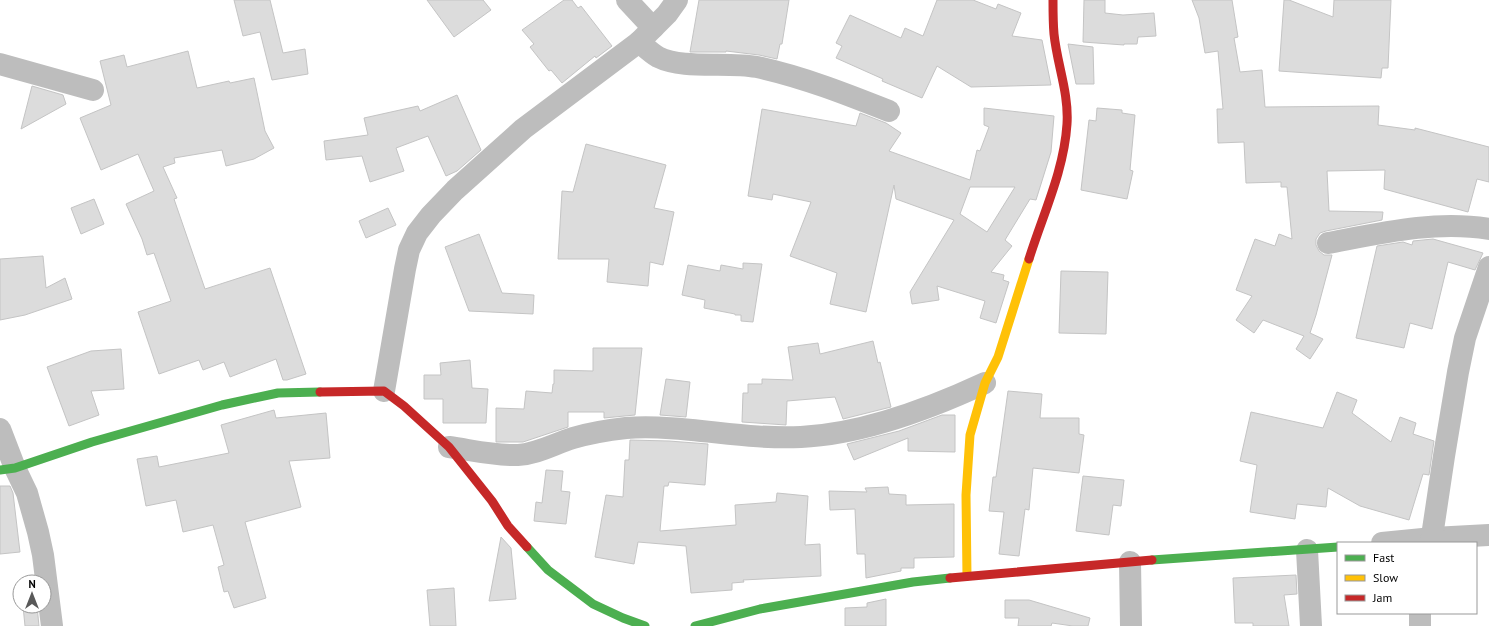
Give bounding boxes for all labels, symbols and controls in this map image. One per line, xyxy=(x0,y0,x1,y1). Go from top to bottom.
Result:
legend xyxy=(1337,542,1477,614)
text: Fast xyxy=(1373,550,1394,565)
text: Slow xyxy=(1373,570,1398,585)
north arrow xyxy=(12,574,52,614)
text: N xyxy=(28,577,36,591)
text: Jam xyxy=(1372,590,1392,605)

